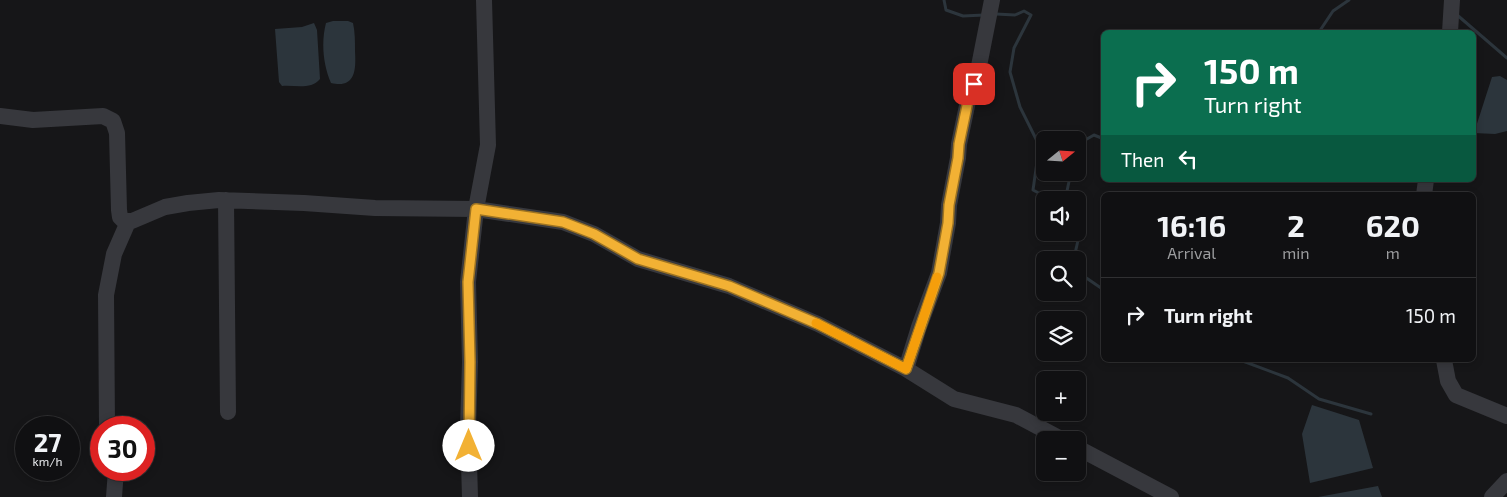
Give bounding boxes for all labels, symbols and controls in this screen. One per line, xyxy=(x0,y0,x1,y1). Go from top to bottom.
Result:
text: 150 m xyxy=(1204,49,1299,91)
icon: right xyxy=(1121,50,1186,115)
pin xyxy=(953,63,995,105)
icon: arrive xyxy=(960,70,988,98)
text: Turn right xyxy=(1204,91,1302,117)
north arrow xyxy=(1036,131,1086,181)
map controls xyxy=(1036,131,1086,481)
icon: left xyxy=(1174,145,1202,173)
text: Then xyxy=(1121,148,1164,171)
button: sound xyxy=(1036,191,1086,241)
text: 16:16 xyxy=(1157,207,1226,243)
text: 2 xyxy=(1287,207,1305,243)
text: 620 xyxy=(1366,207,1420,243)
text: Arrival xyxy=(1167,243,1216,262)
text: min xyxy=(1282,243,1310,262)
text: m xyxy=(1386,243,1400,262)
button: search xyxy=(1036,251,1086,301)
icon: right xyxy=(1121,301,1149,329)
text: Turn right xyxy=(1164,304,1252,327)
text: 150 m xyxy=(1406,304,1456,327)
button: layers xyxy=(1036,311,1086,361)
button: + xyxy=(1036,371,1086,421)
speed limit sign: 30 xyxy=(90,416,155,481)
position arrow xyxy=(442,419,494,471)
text: 27 xyxy=(34,427,61,457)
button: − xyxy=(1036,431,1086,481)
text: km/h xyxy=(33,454,62,468)

